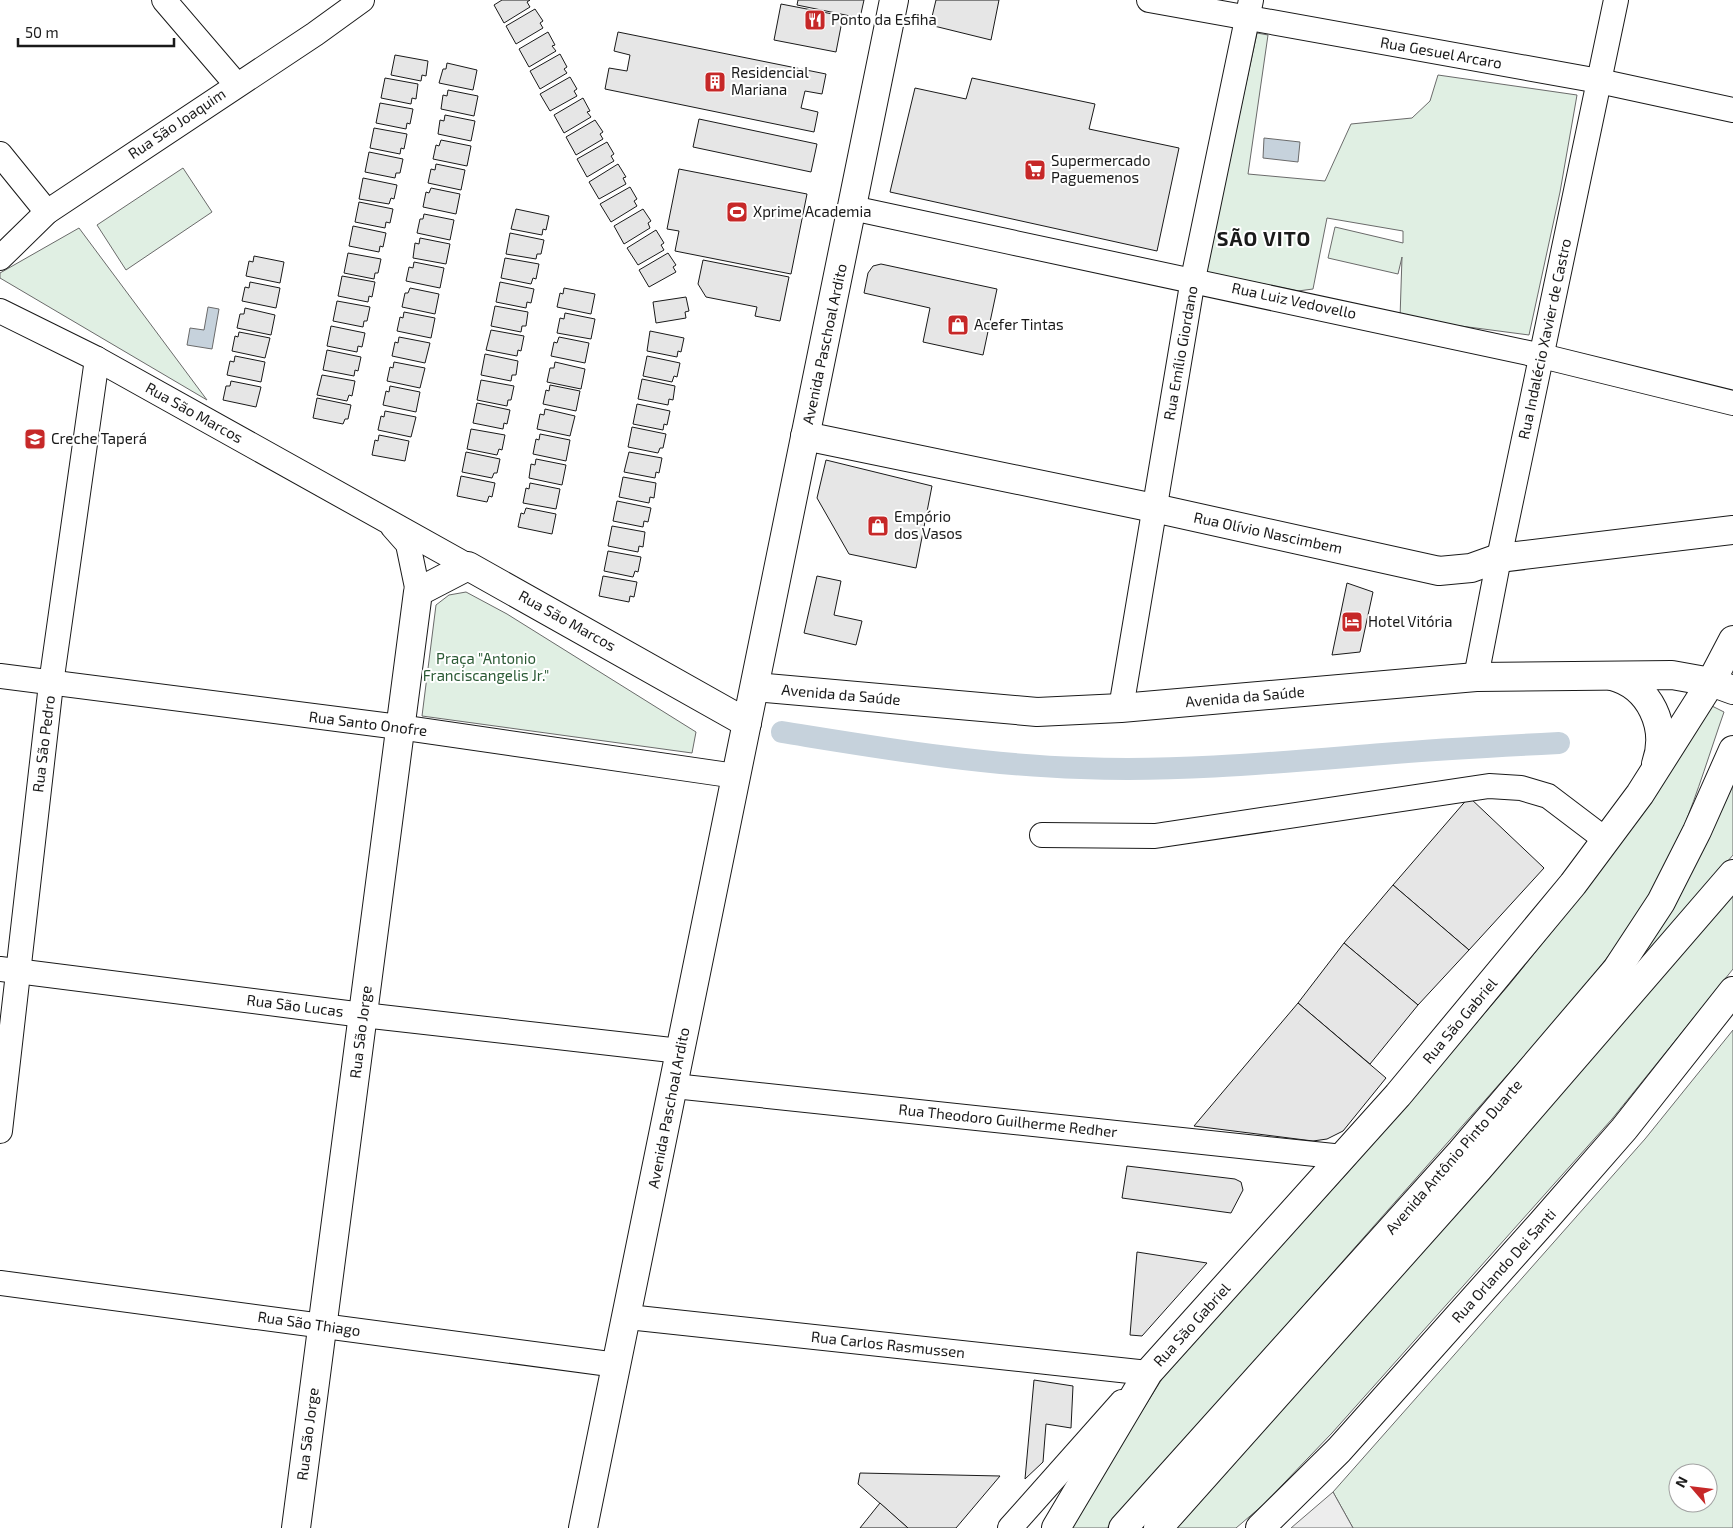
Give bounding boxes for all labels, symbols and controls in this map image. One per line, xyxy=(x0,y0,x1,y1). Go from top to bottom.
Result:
restaurant icon: Ponto da Esfiha xyxy=(803,8,827,32)
place label: Ponto da Esfiha xyxy=(831,10,937,28)
scale bar xyxy=(18,15,174,47)
text: 50 m xyxy=(25,23,59,41)
street label: Rua Gesuel Arcaro xyxy=(1379,32,1503,72)
place label: Residencial Mariana xyxy=(731,63,809,98)
building icon: Residencial Mariana xyxy=(703,70,727,94)
street label: Rua São Joaquim xyxy=(124,84,228,162)
place label: Supermercado Paguemenos xyxy=(1051,151,1150,186)
supermarket icon: Supermercado Paguemenos xyxy=(1023,158,1047,182)
sports icon: Xprime Academia xyxy=(725,200,749,224)
place label: Xprime Academia xyxy=(753,202,871,220)
district label: SÃO VITO xyxy=(1217,226,1311,250)
street label: Rua Indalécio Xavier de Castro xyxy=(1514,237,1574,441)
street label: Avenida Paschoal Ardito xyxy=(798,262,850,426)
street label: Rua Luiz Vedovello xyxy=(1230,278,1358,322)
street label: Rua Emílio Giordano xyxy=(1159,284,1201,422)
shop icon: Acefer Tintas xyxy=(946,313,970,337)
place label: Acefer Tintas xyxy=(974,315,1064,333)
street label: Rua São Marcos xyxy=(143,378,246,446)
school or university icon: Creche Taperá xyxy=(23,427,47,451)
place label: Creche Taperá xyxy=(51,429,147,447)
place label: Empório dos Vasos xyxy=(894,507,962,542)
street label: Rua Olívio Nascimbem xyxy=(1192,507,1344,557)
shop icon: Empório dos Vasos xyxy=(866,514,890,538)
street label: Rua São Marcos xyxy=(516,586,619,654)
hotel icon: Hotel Vitória xyxy=(1340,610,1364,634)
place label: Hotel Vitória xyxy=(1368,612,1452,630)
park label: Praça "Antonio Franciscangelis Jr." xyxy=(423,649,549,684)
street label: Avenida da Saúde xyxy=(781,680,901,708)
street label: Avenida da Saúde xyxy=(1185,682,1305,710)
street label: Rua São Pedro xyxy=(28,694,58,793)
street label: Rua Santo Onofre xyxy=(308,707,428,739)
street label: Rua São Gabriel xyxy=(1418,973,1501,1067)
street label: Rua São Jorge xyxy=(345,984,375,1079)
street label: Rua São Lucas xyxy=(246,990,345,1020)
street label: Avenida Paschoal Ardito xyxy=(644,1026,692,1190)
street label: Avenida Antônio Pinto Duarte xyxy=(1381,1075,1525,1237)
street label: Rua Theodoro Guilherme Redher xyxy=(898,1100,1118,1140)
street label: Rua Orlando Dei Santi xyxy=(1447,1205,1559,1326)
street label: Rua São Gabriel xyxy=(1149,1278,1234,1370)
street label: Rua São Thiago xyxy=(256,1307,362,1339)
street label: Rua Carlos Rasmussen xyxy=(810,1327,966,1361)
street label: Rua São Jorge xyxy=(292,1386,322,1481)
north arrow xyxy=(1668,1463,1718,1513)
text: N xyxy=(1671,1473,1691,1490)

